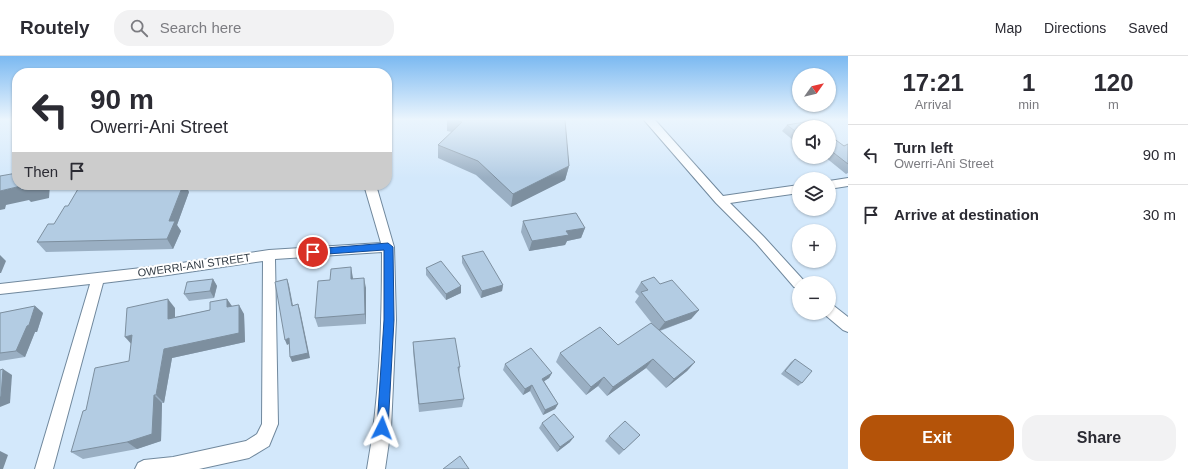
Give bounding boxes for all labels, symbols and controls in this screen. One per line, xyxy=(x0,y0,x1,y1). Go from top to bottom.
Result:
search box xyxy=(114,10,394,46)
text: Routely xyxy=(20,17,90,38)
icon: search xyxy=(128,17,150,39)
text: Search here xyxy=(160,19,241,36)
text: Map xyxy=(995,20,1022,36)
text: Directions xyxy=(1044,20,1106,36)
text: Saved xyxy=(1128,20,1168,36)
north arrow xyxy=(792,68,836,112)
map controls xyxy=(792,68,836,320)
text: 17:21 xyxy=(902,69,964,96)
text: 1 xyxy=(1022,69,1035,96)
text: 120 xyxy=(1094,69,1134,96)
icon: left xyxy=(24,84,76,136)
text: 90 m xyxy=(90,84,154,115)
text: Arrival xyxy=(915,97,952,112)
text: min xyxy=(1018,97,1039,112)
text: m xyxy=(1108,97,1119,112)
text: Owerri-Ani Street xyxy=(90,117,228,137)
button: sound xyxy=(792,120,836,164)
text: Turn left xyxy=(894,139,953,156)
icon: left xyxy=(860,144,882,166)
text: 90 m xyxy=(1143,146,1176,163)
text: Owerri-Ani Street xyxy=(894,156,994,171)
icon: arrive xyxy=(66,160,88,182)
text: Then xyxy=(24,163,58,180)
button: layers xyxy=(792,172,836,216)
icon: arrive xyxy=(860,204,882,226)
text: Arrive at destination xyxy=(894,206,1039,223)
text: 30 m xyxy=(1143,206,1176,223)
button: + xyxy=(792,224,836,268)
pin xyxy=(296,235,330,269)
icon: arrive xyxy=(302,241,324,263)
street label: OWERRI-ANI STREET xyxy=(137,251,251,279)
button: − xyxy=(792,276,836,320)
position arrow xyxy=(361,407,403,449)
button: Exit xyxy=(860,415,1014,461)
button: Share xyxy=(1022,415,1176,461)

